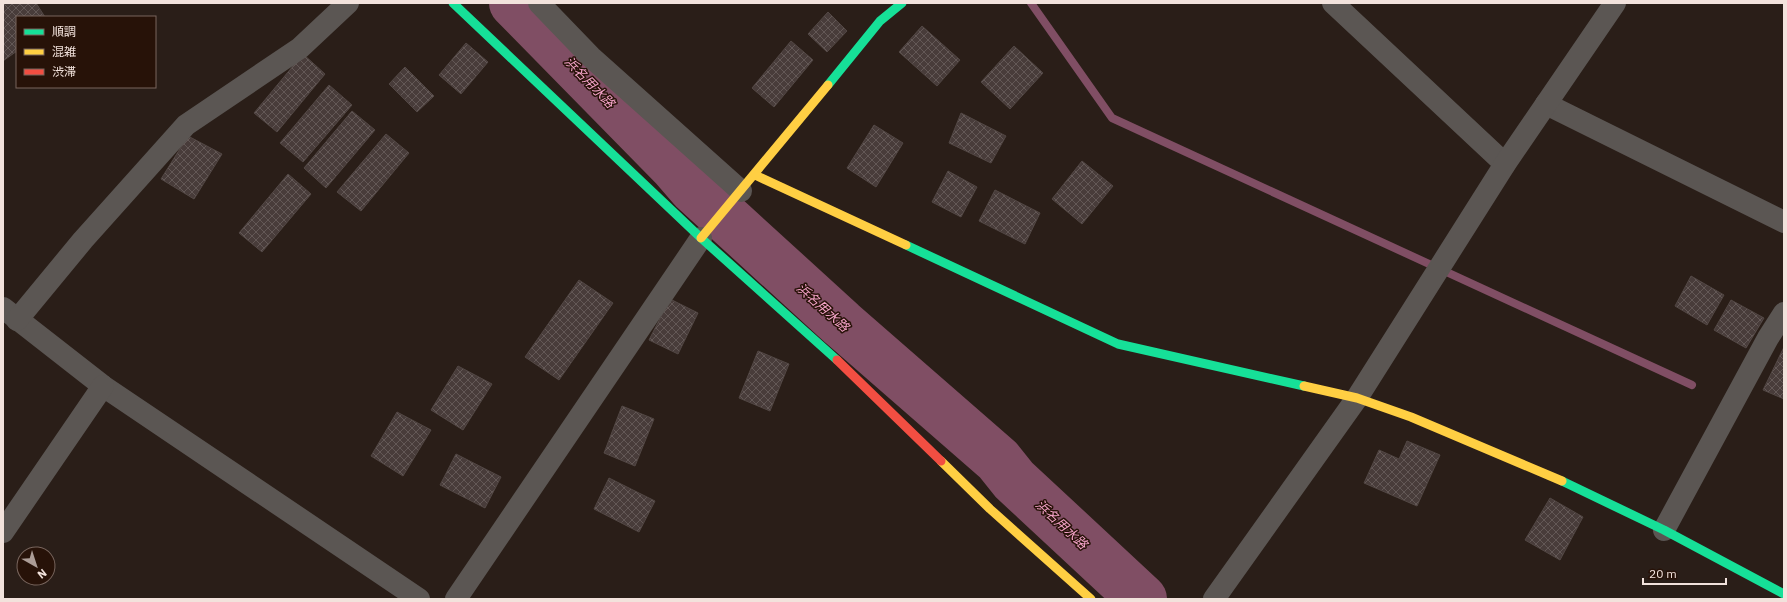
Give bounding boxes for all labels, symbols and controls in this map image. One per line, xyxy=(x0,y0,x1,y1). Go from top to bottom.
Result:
legend xyxy=(16,16,156,88)
text: 順調 xyxy=(52,24,76,39)
text: 混雑 xyxy=(52,44,76,59)
water label: 浜名用水路 xyxy=(561,53,619,112)
text: 渋滞 xyxy=(52,64,76,79)
water label: 浜名用水路 xyxy=(793,279,853,336)
water label: 浜名用水路 xyxy=(1032,496,1092,553)
north arrow xyxy=(16,546,56,586)
scale bar xyxy=(1643,560,1726,586)
text: N xyxy=(35,566,50,582)
text: 20 m xyxy=(1649,566,1677,581)

